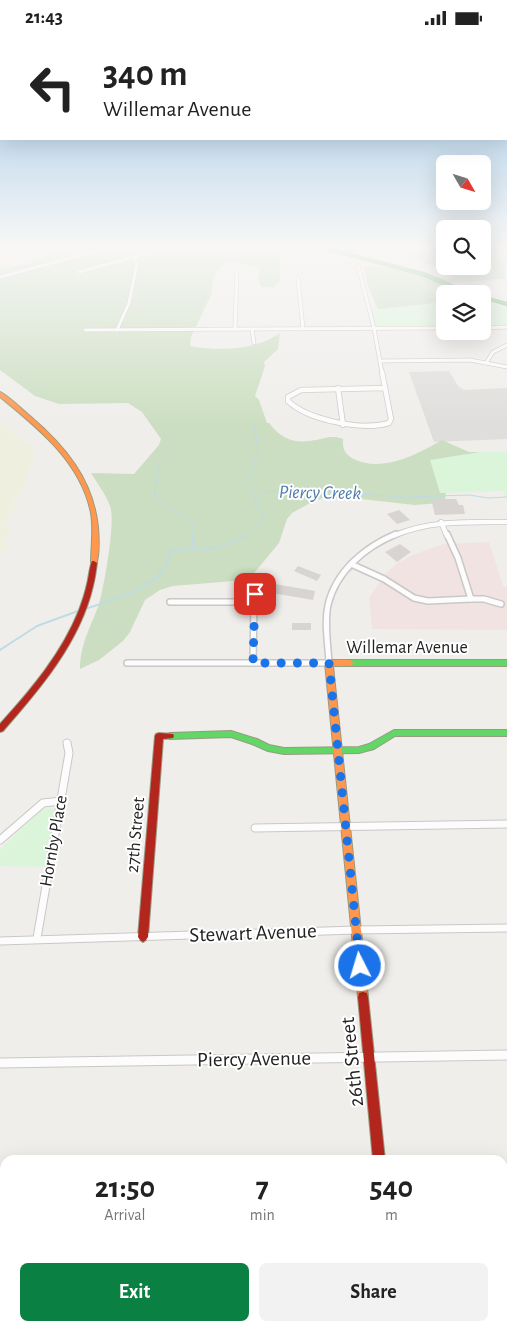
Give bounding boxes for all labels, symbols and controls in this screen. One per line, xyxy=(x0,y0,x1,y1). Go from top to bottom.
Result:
text: 21:43 xyxy=(25,8,63,27)
icon: left xyxy=(20,55,85,120)
text: 340 m xyxy=(103,57,187,92)
text: Willemar Avenue xyxy=(103,98,251,120)
north arrow xyxy=(436,155,491,210)
map controls xyxy=(436,155,491,340)
button: search xyxy=(436,220,491,275)
button: layers xyxy=(436,285,491,340)
water label: Piercy Creek xyxy=(279,483,362,503)
pin xyxy=(234,573,276,615)
icon: arrive xyxy=(241,580,269,608)
street label: Willemar Avenue xyxy=(346,639,468,657)
street label: Hornby Place xyxy=(37,794,71,888)
street label: 27th Street xyxy=(124,796,148,874)
street label: Stewart Avenue xyxy=(189,920,317,946)
position arrow xyxy=(333,939,385,991)
street label: 26th Street xyxy=(337,1016,367,1108)
street label: Piercy Avenue xyxy=(197,1048,311,1070)
text: 21:50 xyxy=(95,1173,155,1203)
text: 7 xyxy=(256,1173,269,1203)
text: 540 xyxy=(370,1173,413,1203)
text: Arrival xyxy=(104,1207,146,1223)
text: min xyxy=(250,1207,275,1223)
text: m xyxy=(385,1207,398,1223)
button: Exit xyxy=(20,1263,249,1321)
button: Share xyxy=(259,1263,488,1321)

